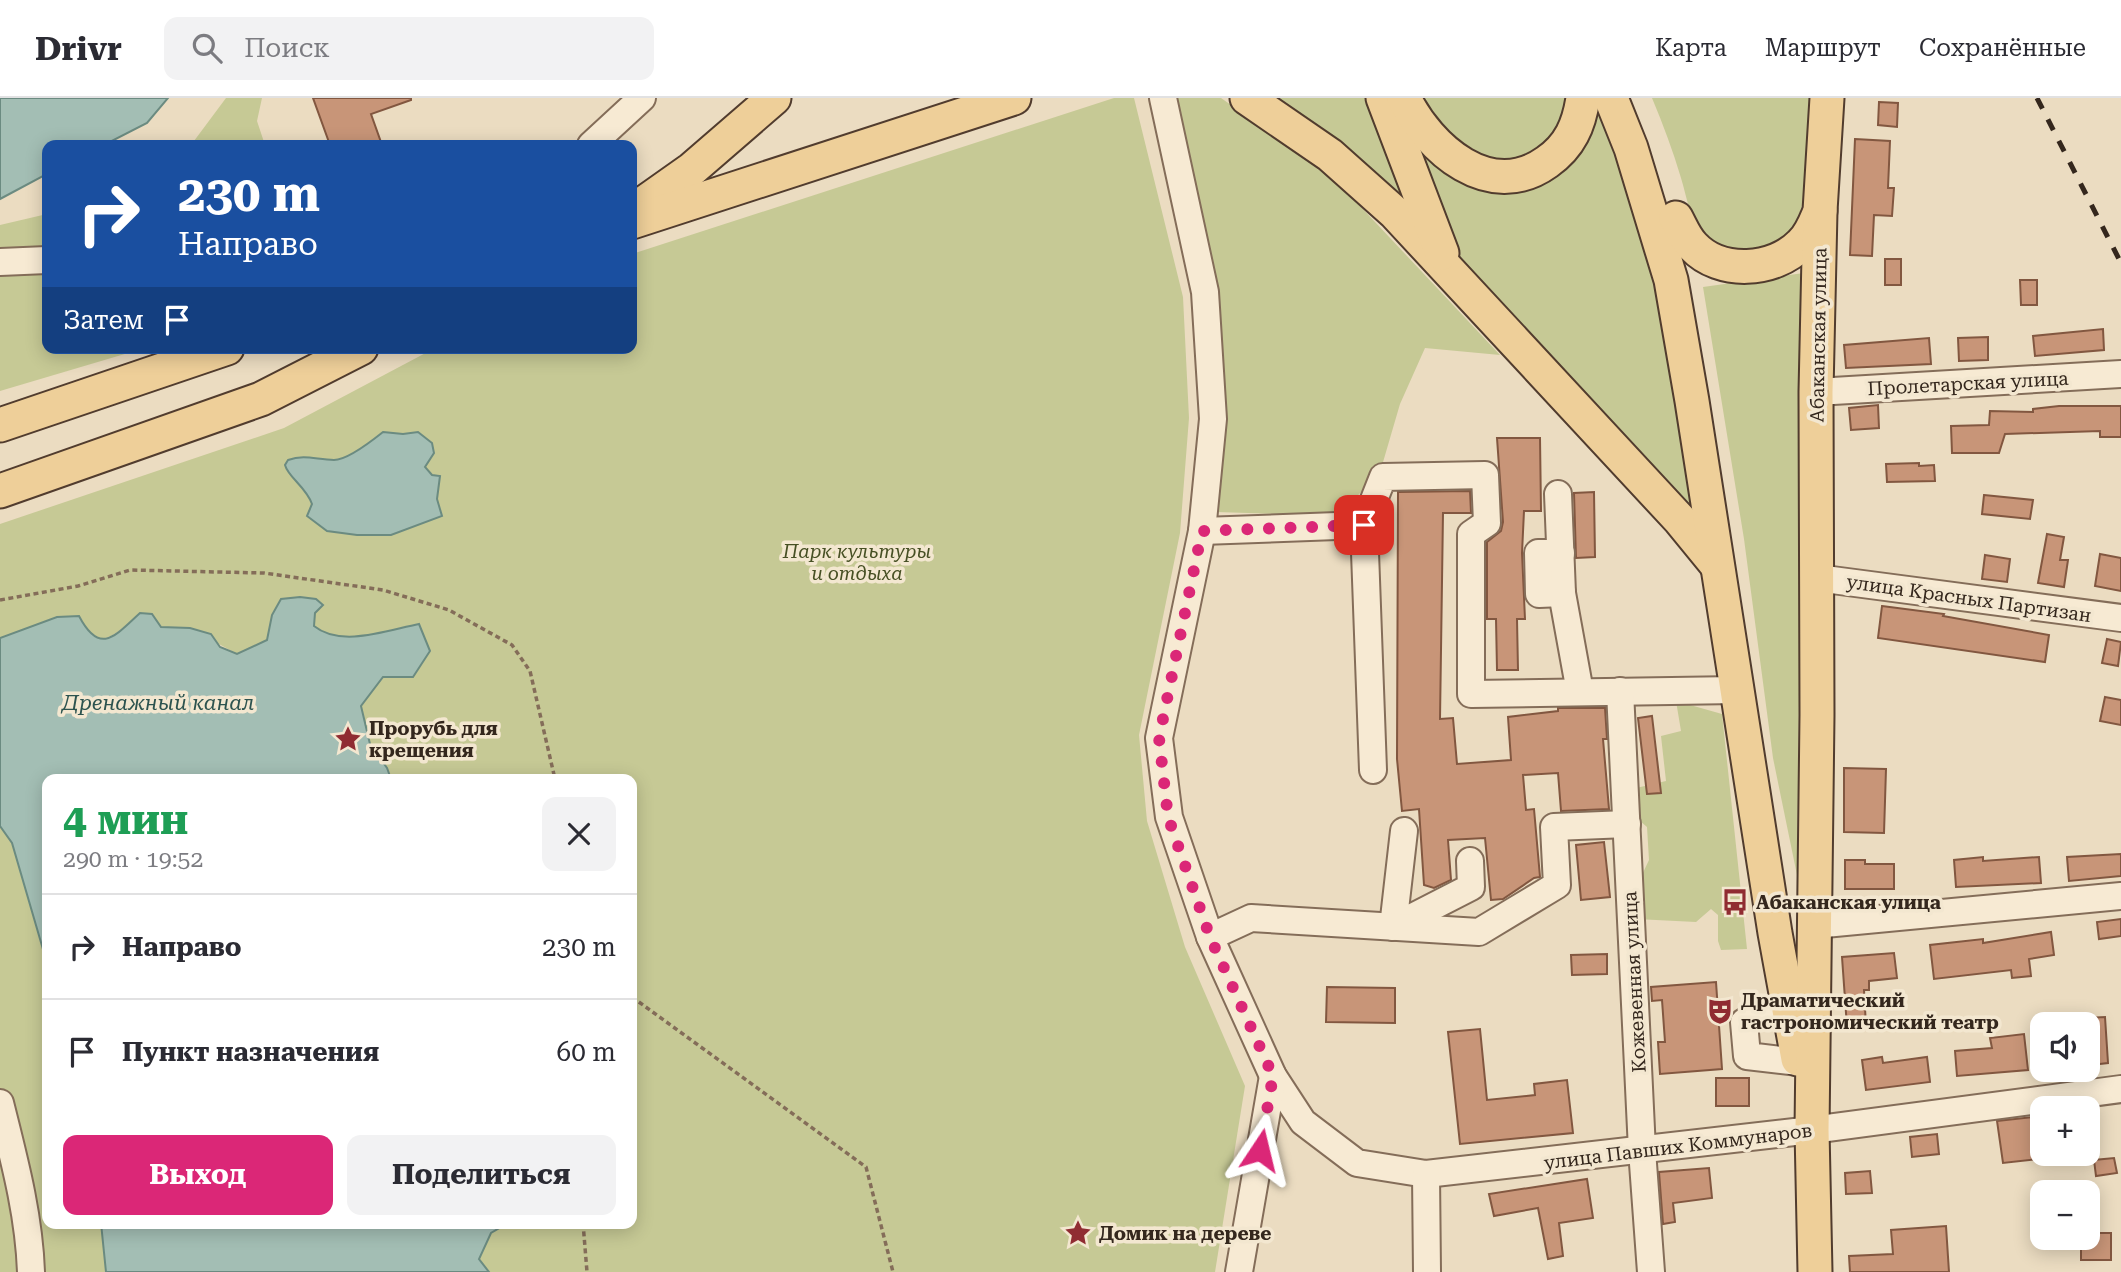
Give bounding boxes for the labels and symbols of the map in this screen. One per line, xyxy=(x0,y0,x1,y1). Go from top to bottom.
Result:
street label: Абаканская улица xyxy=(1805,247,1832,423)
street label: Пролетарская улица xyxy=(1867,367,2070,400)
pin xyxy=(1334,495,1394,555)
park label: Парк культуры и отдыха xyxy=(782,540,931,585)
street label: улица Красных Партизан xyxy=(1845,570,2093,627)
water label: Дренажный канал xyxy=(60,691,254,715)
place label: Прорубь для крещения xyxy=(369,717,498,762)
place icon: Прорубь для крещения xyxy=(333,724,363,754)
bus stop icon: Абаканская улица xyxy=(1720,887,1750,917)
street label: Кожевенная улица xyxy=(1618,890,1651,1073)
place label: Абаканская улица xyxy=(1756,891,1941,914)
place label: Драматический гастрономический театр xyxy=(1741,989,1999,1034)
theatre icon: Драматический гастрономический театр xyxy=(1705,996,1735,1026)
position arrow xyxy=(1223,1113,1297,1187)
street label: улица Павших Коммунаров xyxy=(1543,1119,1813,1174)
place icon: Домик на дереве xyxy=(1063,1218,1093,1248)
place label: Домик на дереве xyxy=(1099,1222,1271,1245)

